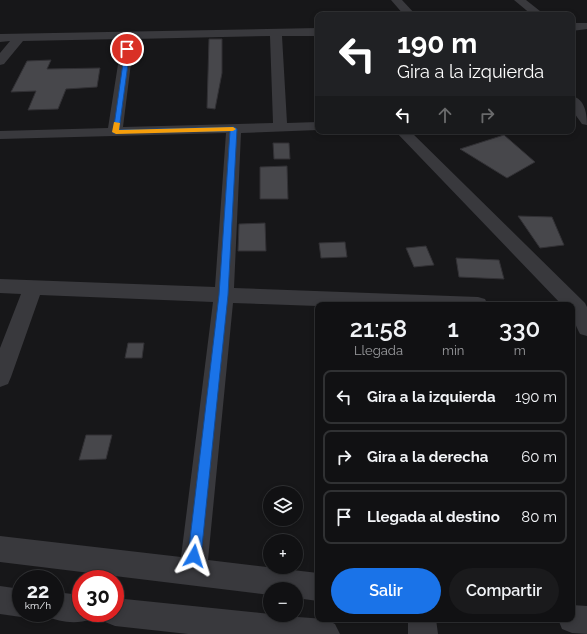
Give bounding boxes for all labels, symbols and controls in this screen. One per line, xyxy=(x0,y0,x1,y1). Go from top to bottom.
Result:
text: 190 m xyxy=(397,27,477,60)
icon: left xyxy=(331,28,383,80)
pin xyxy=(110,32,144,66)
icon: arrive xyxy=(116,38,138,60)
text: Gira a la izquierda xyxy=(397,61,544,82)
icon: left xyxy=(392,104,414,126)
icon: ahead xyxy=(434,104,456,126)
icon: right xyxy=(476,104,498,126)
text: 21:58 xyxy=(350,314,407,343)
text: 1 xyxy=(448,314,459,343)
text: 330 xyxy=(499,314,540,343)
text: Llegada xyxy=(354,343,403,358)
text: min xyxy=(442,343,464,358)
text: m xyxy=(514,343,526,358)
icon: left xyxy=(333,386,355,408)
text: Gira a la izquierda xyxy=(367,388,496,406)
text: 190 m xyxy=(515,388,557,406)
icon: right xyxy=(333,446,355,468)
text: Gira a la derecha xyxy=(367,448,488,466)
text: 60 m xyxy=(521,448,557,466)
map controls xyxy=(263,486,303,622)
button: layers xyxy=(263,486,303,526)
icon: arrive xyxy=(333,506,355,528)
text: Llegada al destino xyxy=(367,508,500,526)
text: 80 m xyxy=(521,508,557,526)
button: + xyxy=(263,534,303,574)
position arrow xyxy=(173,535,215,577)
button: Salir xyxy=(331,568,441,614)
button: Compartir xyxy=(449,568,559,614)
speed limit sign: 30 xyxy=(72,570,124,622)
text: 22 xyxy=(27,579,49,603)
button: − xyxy=(263,582,303,622)
text: km/h xyxy=(25,600,51,611)

